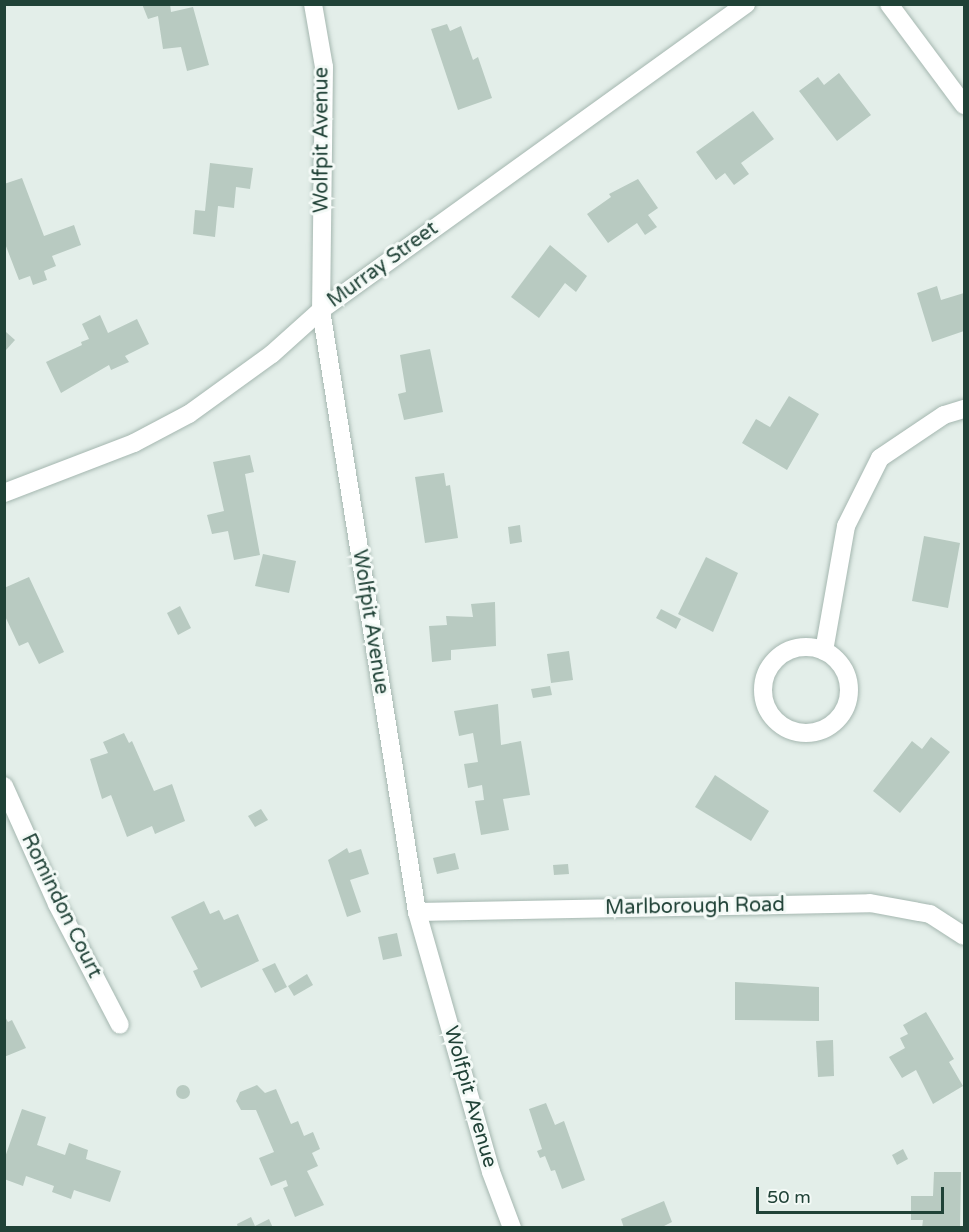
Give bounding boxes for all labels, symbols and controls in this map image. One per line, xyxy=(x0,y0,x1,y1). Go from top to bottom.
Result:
street label: Wolfpit Avenue xyxy=(310,67,334,213)
street label: Murray Street xyxy=(323,217,443,313)
street label: Wolfpit Avenue xyxy=(347,548,393,696)
street label: Romindon Court xyxy=(16,830,106,982)
street label: Marlborough Road xyxy=(605,893,785,921)
street label: Wolfpit Avenue xyxy=(438,1023,502,1171)
scale bar xyxy=(759,1175,946,1213)
text: 50 m xyxy=(767,1186,811,1208)

